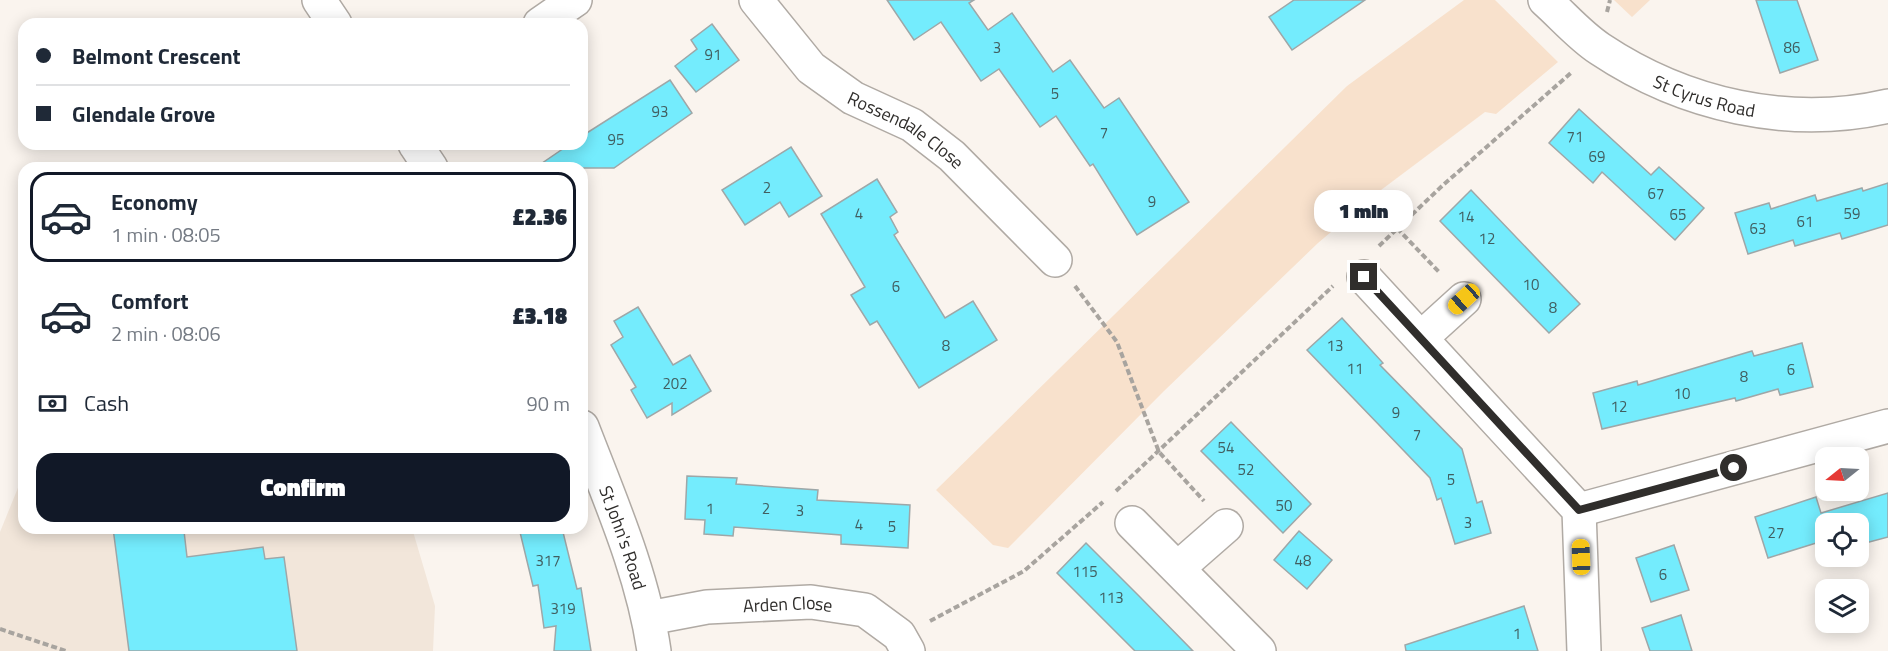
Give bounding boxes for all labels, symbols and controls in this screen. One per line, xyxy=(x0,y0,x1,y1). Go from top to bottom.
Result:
house number: 3 xyxy=(993,36,1001,59)
house number: 86 xyxy=(1784,36,1800,59)
text: Belmont Crescent xyxy=(72,39,241,73)
house number: 91 xyxy=(705,43,721,66)
street label: St Cyrus Road xyxy=(1649,67,1757,123)
house number: 5 xyxy=(1051,82,1059,105)
street label: Rossendale Close xyxy=(843,84,971,175)
text: Glendale Grove xyxy=(72,97,215,131)
house number: 93 xyxy=(652,100,668,123)
house number: 7 xyxy=(1100,121,1108,144)
house number: 71 xyxy=(1567,125,1583,148)
house number: 95 xyxy=(608,128,624,151)
house number: 69 xyxy=(1589,145,1605,168)
house number: 2 xyxy=(763,176,771,199)
house number: 67 xyxy=(1648,182,1664,205)
text: Economy xyxy=(111,185,198,219)
icon: car xyxy=(39,190,93,244)
house number: 9 xyxy=(1148,190,1156,213)
callout: 1 min xyxy=(1314,190,1414,232)
text: 1 min xyxy=(1339,195,1388,226)
text: £2.36 xyxy=(512,200,567,234)
house number: 4 xyxy=(855,202,863,225)
house number: 59 xyxy=(1844,202,1860,225)
house number: 65 xyxy=(1670,203,1686,226)
house number: 14 xyxy=(1458,205,1474,228)
house number: 61 xyxy=(1797,210,1813,233)
house number: 63 xyxy=(1750,217,1766,240)
text: 1 min · 08:05 xyxy=(111,219,221,250)
house number: 12 xyxy=(1479,227,1495,250)
route end xyxy=(1350,263,1377,290)
house number: 10 xyxy=(1523,273,1539,296)
house number: 6 xyxy=(892,275,900,298)
car xyxy=(1445,280,1483,318)
text: Comfort xyxy=(111,284,189,318)
icon: car xyxy=(39,289,93,343)
house number: 8 xyxy=(1549,296,1557,319)
text: £3.18 xyxy=(512,299,567,333)
text: 2 min · 08:06 xyxy=(111,318,221,349)
house number: 8 xyxy=(942,334,950,357)
house number: 13 xyxy=(1327,334,1343,357)
house number: 11 xyxy=(1347,357,1363,380)
house number: 6 xyxy=(1787,358,1795,381)
house number: 8 xyxy=(1740,365,1748,388)
house number: 202 xyxy=(662,372,688,395)
house number: 10 xyxy=(1674,382,1690,405)
text: Cash xyxy=(84,386,129,420)
icon: cash xyxy=(36,387,69,420)
text: 90 m xyxy=(526,388,570,419)
house number: 12 xyxy=(1611,395,1627,418)
house number: 9 xyxy=(1392,401,1400,424)
house number: 7 xyxy=(1413,423,1421,446)
house number: 54 xyxy=(1218,436,1234,459)
north arrow xyxy=(1815,447,1869,501)
map controls xyxy=(1815,447,1869,633)
button: Confirm xyxy=(36,453,570,522)
route start xyxy=(1720,454,1747,481)
house number: 52 xyxy=(1238,458,1254,481)
house number: 5 xyxy=(1447,468,1455,491)
street label: St John's Road xyxy=(593,481,654,593)
house number: 50 xyxy=(1276,494,1292,517)
house number: 1 xyxy=(706,497,714,520)
house number: 2 xyxy=(762,497,770,520)
house number: 3 xyxy=(796,499,804,522)
house number: 3 xyxy=(1464,511,1472,534)
house number: 4 xyxy=(855,513,863,536)
button: locate xyxy=(1815,513,1869,567)
house number: 5 xyxy=(888,515,896,538)
house number: 27 xyxy=(1768,521,1784,544)
car xyxy=(1571,539,1591,575)
house number: 317 xyxy=(535,549,561,572)
house number: 48 xyxy=(1295,549,1311,572)
house number: 115 xyxy=(1072,560,1098,583)
house number: 6 xyxy=(1659,563,1667,586)
button: layers xyxy=(1815,579,1869,633)
house number: 113 xyxy=(1098,586,1124,609)
street label: Arden Close xyxy=(742,588,835,619)
house number: 319 xyxy=(550,597,576,620)
house number: 1 xyxy=(1513,622,1521,645)

